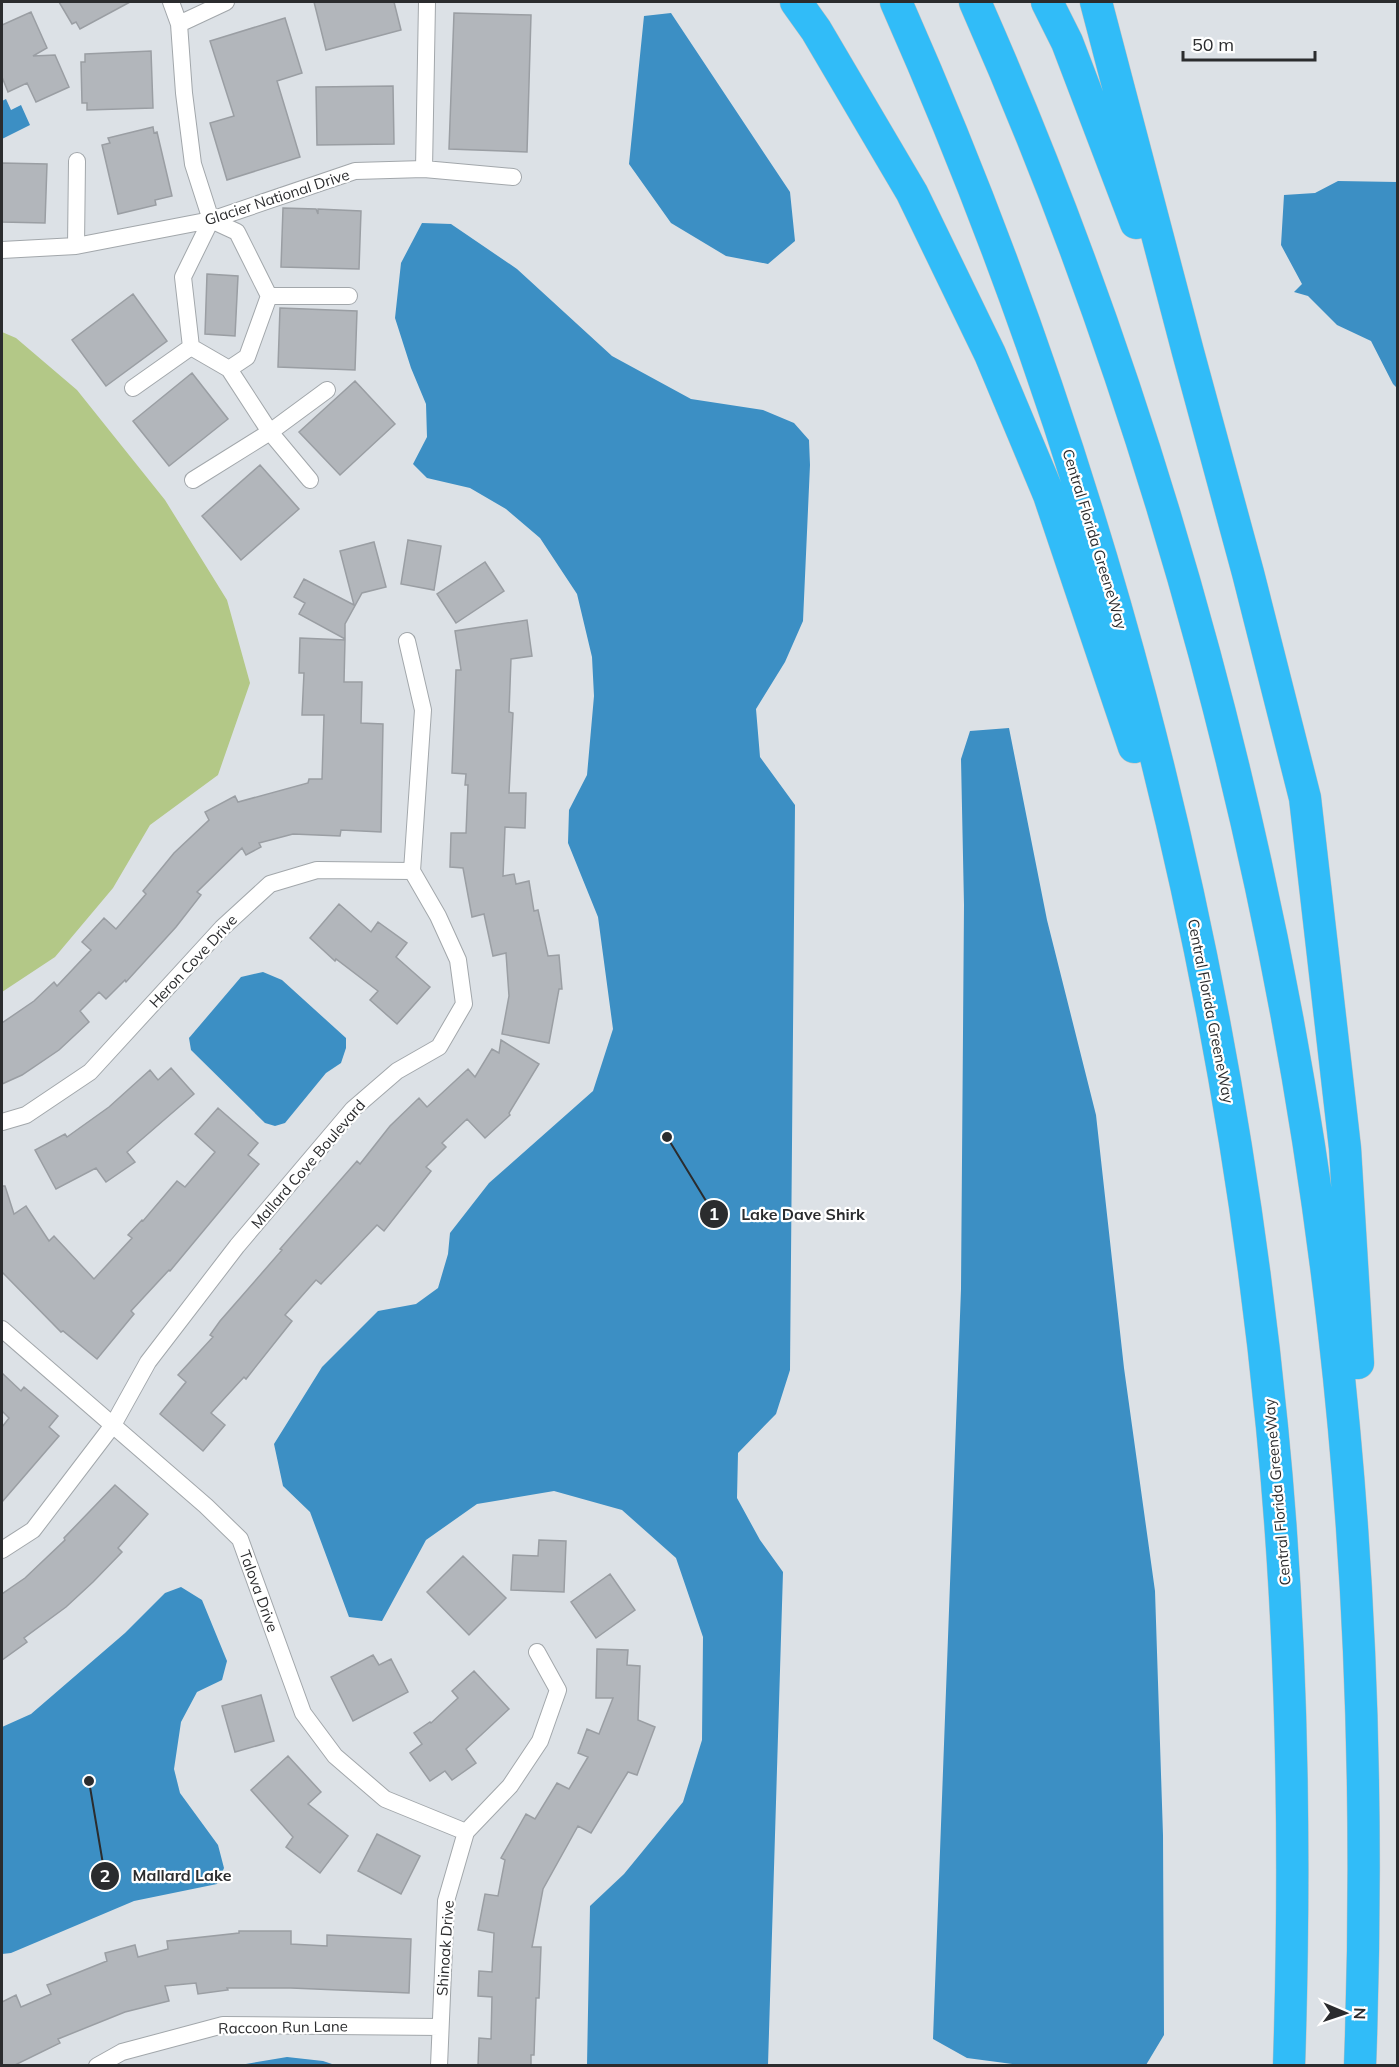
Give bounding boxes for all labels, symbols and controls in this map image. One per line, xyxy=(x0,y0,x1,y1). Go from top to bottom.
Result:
scale bar xyxy=(1183,24,1315,62)
text: 50 m xyxy=(1192,33,1234,56)
street label: Glacier National Drive xyxy=(202,165,352,229)
street label: Central Florida GreeneWay xyxy=(1058,447,1132,631)
street label: Heron Cove Drive xyxy=(145,910,241,1012)
street label: Central Florida GreeneWay xyxy=(1184,917,1238,1105)
street label: Mallard Cove Boulevard xyxy=(247,1096,369,1232)
callout: Lake Dave Shirk xyxy=(699,1197,877,1231)
text: 1 xyxy=(709,1202,719,1225)
text: Lake Dave Shirk xyxy=(741,1204,866,1224)
street label: Central Florida GreeneWay xyxy=(1259,1398,1295,1586)
street label: Talova Drive xyxy=(235,1547,283,1635)
callout: Mallard Lake xyxy=(90,1859,243,1893)
text: 2 xyxy=(100,1864,110,1887)
text: Mallard Lake xyxy=(133,1865,232,1885)
street label: Shinoak Drive xyxy=(432,1899,458,1997)
north arrow xyxy=(1315,1983,1375,2043)
text: N xyxy=(1350,2007,1370,2020)
street label: Raccoon Run Lane xyxy=(218,2016,348,2038)

